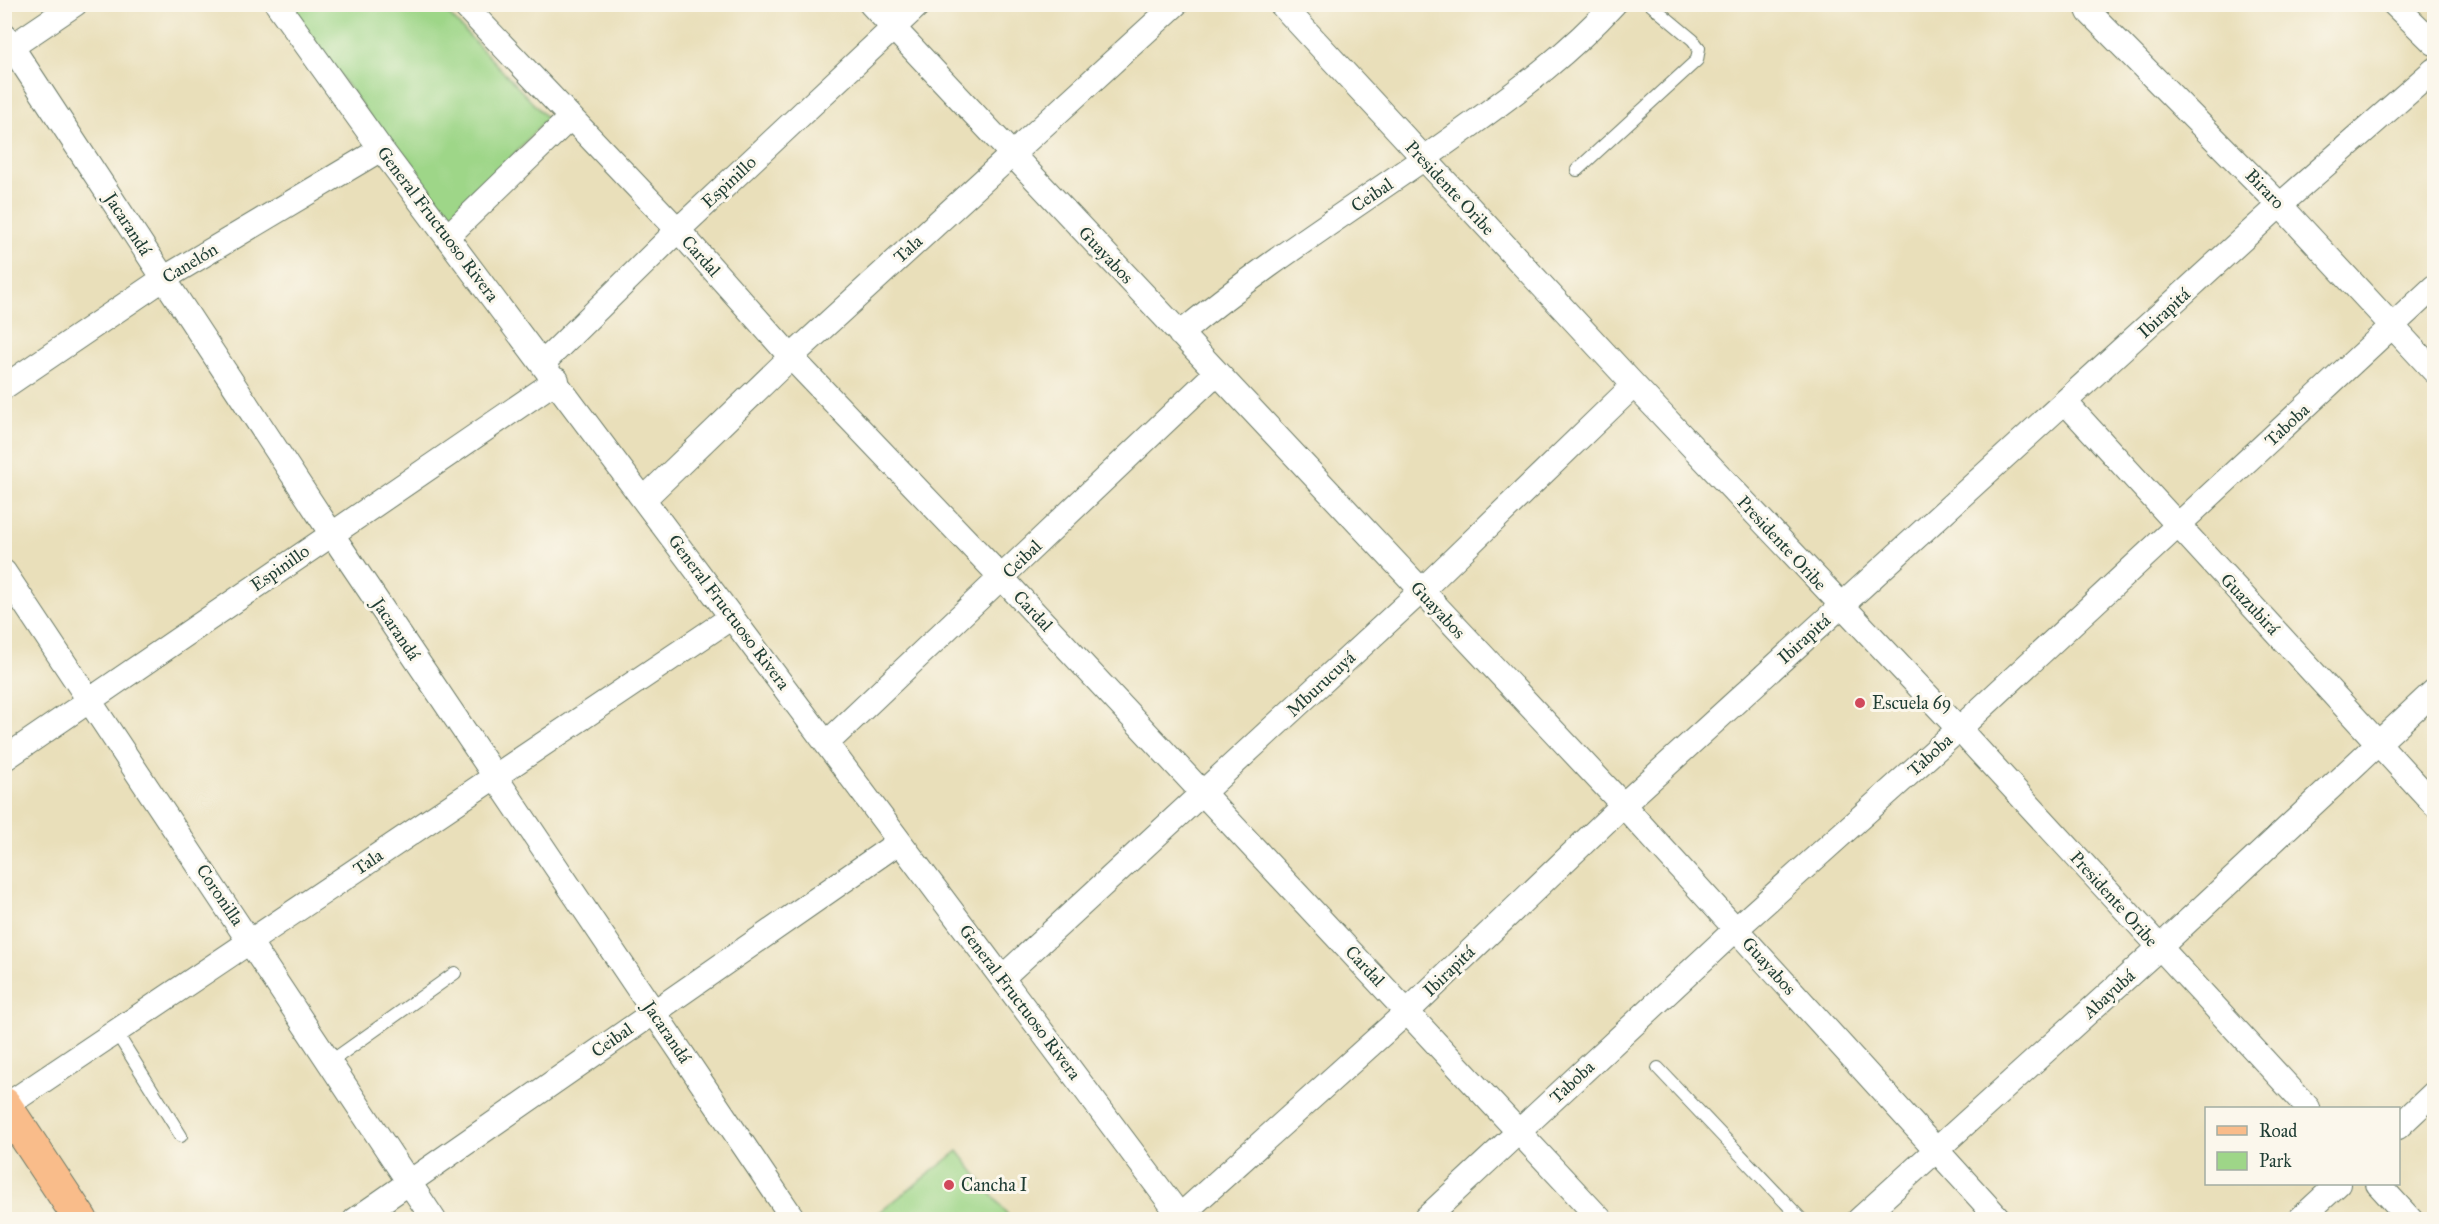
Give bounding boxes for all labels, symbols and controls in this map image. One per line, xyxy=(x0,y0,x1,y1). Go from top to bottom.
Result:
street label: Presidente Oribe xyxy=(1401,136,1499,240)
street label: General Fructuoso Rivera xyxy=(372,142,504,306)
street label: Espinillo xyxy=(697,151,761,213)
street label: Biraro xyxy=(2241,164,2289,214)
street label: Ceibal xyxy=(1347,173,1397,217)
street label: Jacarandá xyxy=(98,187,157,260)
street label: Guayabos xyxy=(1074,222,1138,288)
street label: Tala xyxy=(889,230,927,268)
street label: Cardal xyxy=(677,231,725,281)
street label: Canelón xyxy=(158,238,222,288)
street label: Ibirapitá xyxy=(2133,283,2195,343)
street label: Taboba xyxy=(2260,399,2314,451)
street label: Presidente Oribe xyxy=(1733,491,1831,595)
street label: General Fructuoso Rivera xyxy=(663,530,795,694)
street label: Ceibal xyxy=(998,535,1046,583)
street label: Espinillo xyxy=(246,540,314,596)
street label: Guazubirá xyxy=(2216,569,2284,640)
street label: Guayabos xyxy=(1406,577,1470,643)
street label: Cardal xyxy=(1009,586,1058,636)
street label: Jacarandá xyxy=(365,592,425,665)
street label: Ibirapitá xyxy=(1773,609,1835,668)
street label: Mburucuyá xyxy=(1282,646,1360,721)
place label: Escuela 69 xyxy=(1872,692,1951,714)
marker: Escuela 69 xyxy=(1853,696,1867,710)
street label: Taboba xyxy=(1903,729,1957,781)
street label: Tala xyxy=(349,844,387,880)
street label: Presidente Oribe xyxy=(2065,847,2163,951)
street label: Coronilla xyxy=(192,860,249,930)
street label: General Fructuoso Rivera xyxy=(954,920,1086,1084)
street label: Guayabos xyxy=(1737,932,1801,1000)
street label: Cardal xyxy=(1341,941,1390,991)
street label: Ibirapitá xyxy=(1419,941,1480,1001)
street label: Abayubá xyxy=(2078,965,2140,1024)
street label: Jacarandá xyxy=(636,995,696,1068)
street label: Ceibal xyxy=(587,1018,637,1062)
street label: Taboba xyxy=(1545,1056,1599,1108)
legend xyxy=(2205,1107,2400,1185)
text: Road xyxy=(2259,1120,2297,1142)
text: Park xyxy=(2259,1150,2292,1172)
place label: Cancha I xyxy=(961,1174,1028,1196)
marker: Cancha I xyxy=(942,1178,956,1192)

